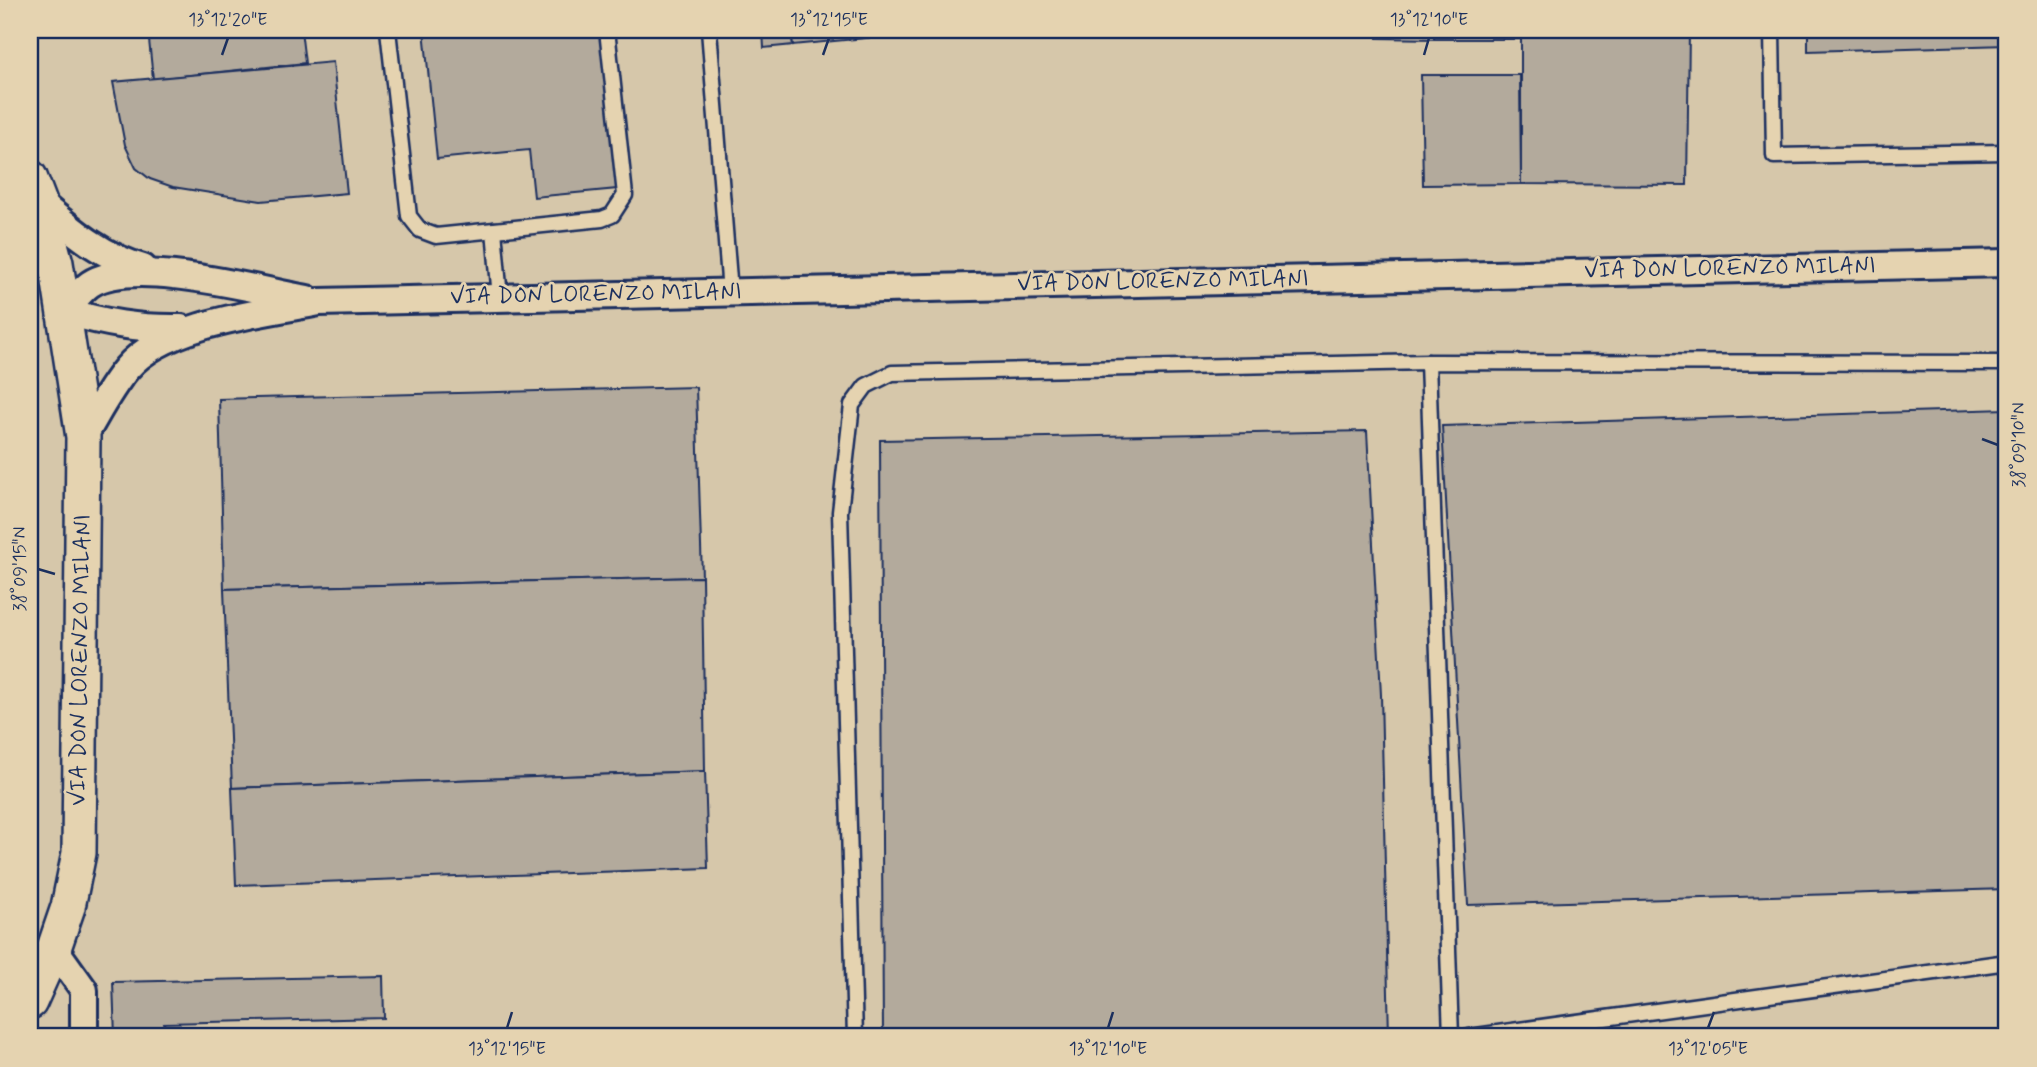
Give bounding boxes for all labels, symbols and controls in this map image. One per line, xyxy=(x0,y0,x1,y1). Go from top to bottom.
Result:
text: 13°12'20"E xyxy=(188,8,268,32)
text: 13°12'15"E xyxy=(790,8,868,32)
text: 13°12'10"E xyxy=(1390,8,1468,32)
street label: VIA DON LORENZO MILANI xyxy=(1584,251,1876,287)
street label: VIA DON LORENZO MILANI xyxy=(1017,264,1309,300)
street label: VIA DON LORENZO MILANI xyxy=(450,277,742,313)
text: 38°09'10"N xyxy=(2007,402,2031,488)
street label: VIA DON LORENZO MILANI xyxy=(63,514,99,806)
text: 38°09'15"N xyxy=(8,527,32,611)
text: 13°12'15"E xyxy=(468,1037,546,1061)
text: 13°12'10"E xyxy=(1069,1037,1147,1061)
text: 13°12'05"E xyxy=(1668,1037,1748,1061)

